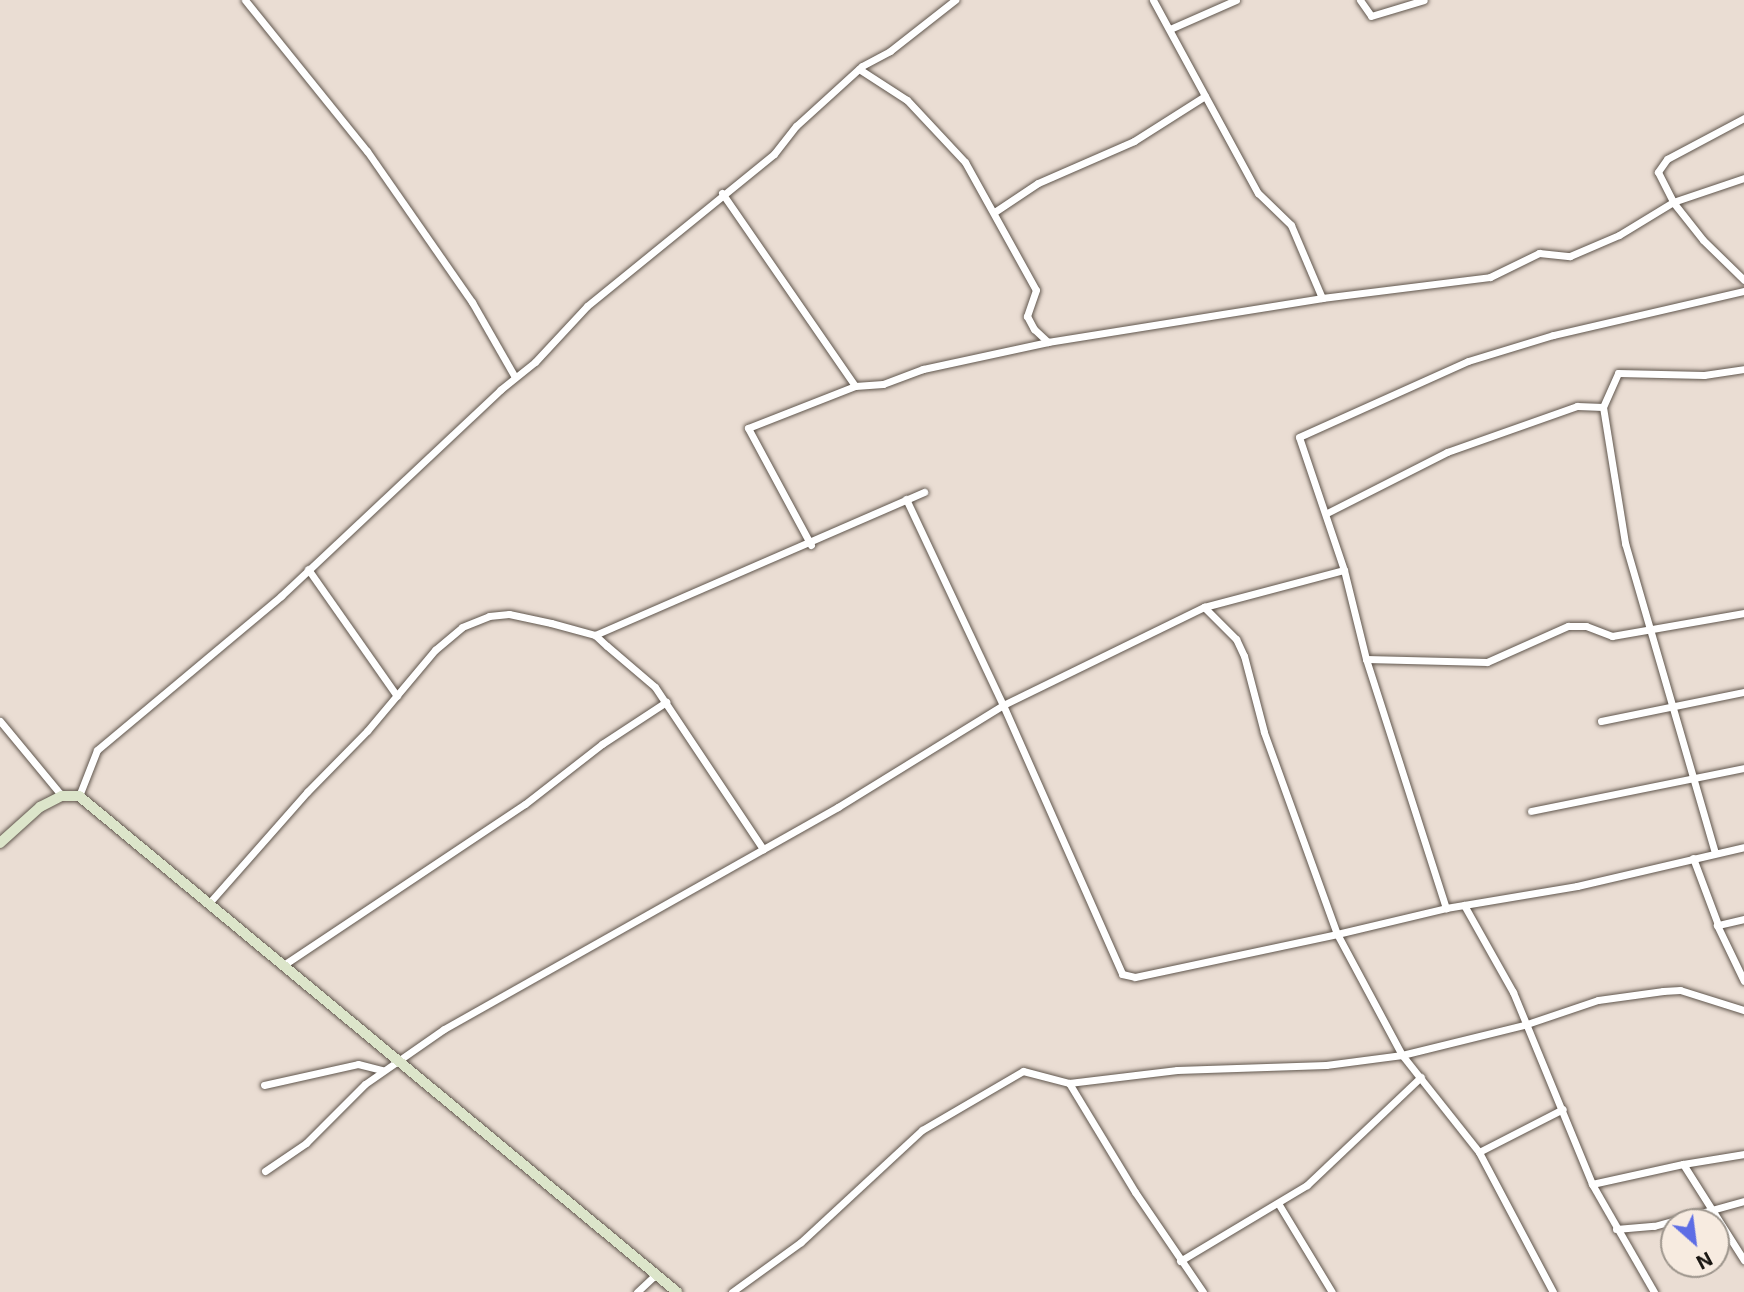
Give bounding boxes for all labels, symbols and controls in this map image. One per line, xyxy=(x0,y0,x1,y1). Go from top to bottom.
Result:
north arrow xyxy=(1660,1208,1730,1278)
text: N xyxy=(1692,1247,1716,1274)

